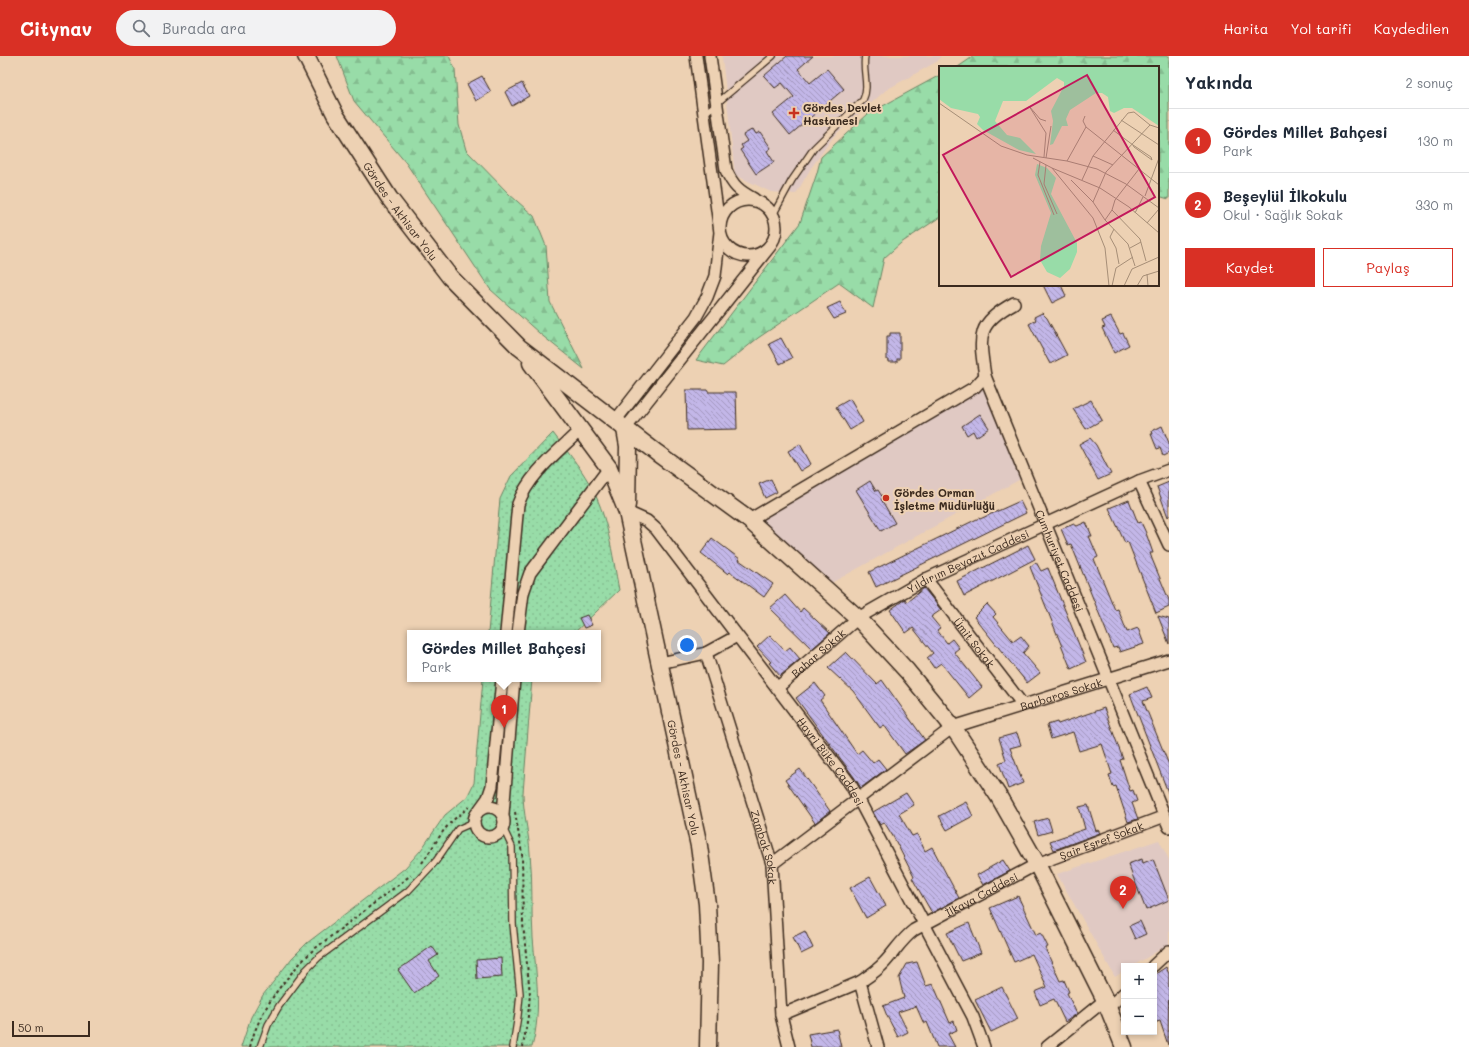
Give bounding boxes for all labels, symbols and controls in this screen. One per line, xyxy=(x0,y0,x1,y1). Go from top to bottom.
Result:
search box xyxy=(116,10,396,46)
text: Citynav xyxy=(20,16,92,41)
icon: search xyxy=(130,17,152,39)
text: Burada ara xyxy=(162,18,246,38)
text: Harita xyxy=(1224,19,1268,38)
text: Yol tarifi xyxy=(1290,19,1352,38)
text: Kaydedilen xyxy=(1374,19,1449,38)
inset map xyxy=(939,66,1159,286)
text: Yakında xyxy=(1185,71,1253,93)
text: 2 sonuç xyxy=(1406,74,1453,91)
place label: Gördes Devlet Hastanesi xyxy=(803,100,882,128)
marker: Gördes Devlet Hastanesi xyxy=(788,107,800,119)
text: Gördes Millet Bahçesi xyxy=(1223,122,1388,142)
text: 1 xyxy=(1195,132,1201,149)
text: 130 m xyxy=(1417,132,1453,149)
text: Park xyxy=(1223,142,1252,159)
street label: Gördes - Akhisar Yolu xyxy=(360,159,442,263)
text: Beşeylül İlkokulu xyxy=(1223,186,1347,206)
text: 2 xyxy=(1194,196,1202,213)
text: 330 m xyxy=(1415,196,1453,213)
text: Okul · Sağlık Sokak xyxy=(1223,206,1343,223)
button: Kaydet xyxy=(1185,248,1315,287)
button: Paylaş xyxy=(1323,248,1453,287)
place label: Gördes Orman İşletme Müdürlüğü xyxy=(894,485,995,514)
marker: Gördes Orman İşletme Müdürlüğü xyxy=(881,493,891,503)
street label: Cumhuriyet Caddesi xyxy=(1033,507,1088,614)
street label: Yıldırım Beyazıt Caddesi xyxy=(904,525,1031,596)
street label: Ümit Sokak xyxy=(951,614,999,671)
street label: Bahar Sokak xyxy=(788,625,848,680)
popup xyxy=(407,630,601,682)
your location xyxy=(677,635,697,655)
text: Gördes Millet Bahçesi xyxy=(422,638,586,658)
text: Park xyxy=(422,658,451,675)
street label: Barbaros Sokak xyxy=(1018,674,1104,713)
pin: 1 xyxy=(491,695,517,728)
street label: Hayri Büke Caddesi xyxy=(794,714,868,808)
street label: Gördes - Akhisar Yolu xyxy=(664,718,704,837)
street label: Zambak Sokak xyxy=(748,807,781,885)
street label: Şair Eşref Sokak xyxy=(1057,817,1145,863)
street label: İlkaya Caddesi xyxy=(942,868,1020,920)
pin: 2 xyxy=(1110,876,1136,909)
map controls xyxy=(1121,963,1157,1035)
button: + xyxy=(1121,963,1157,999)
button: − xyxy=(1121,999,1157,1035)
scale bar xyxy=(12,1019,90,1038)
text: 50 m xyxy=(18,1020,44,1035)

